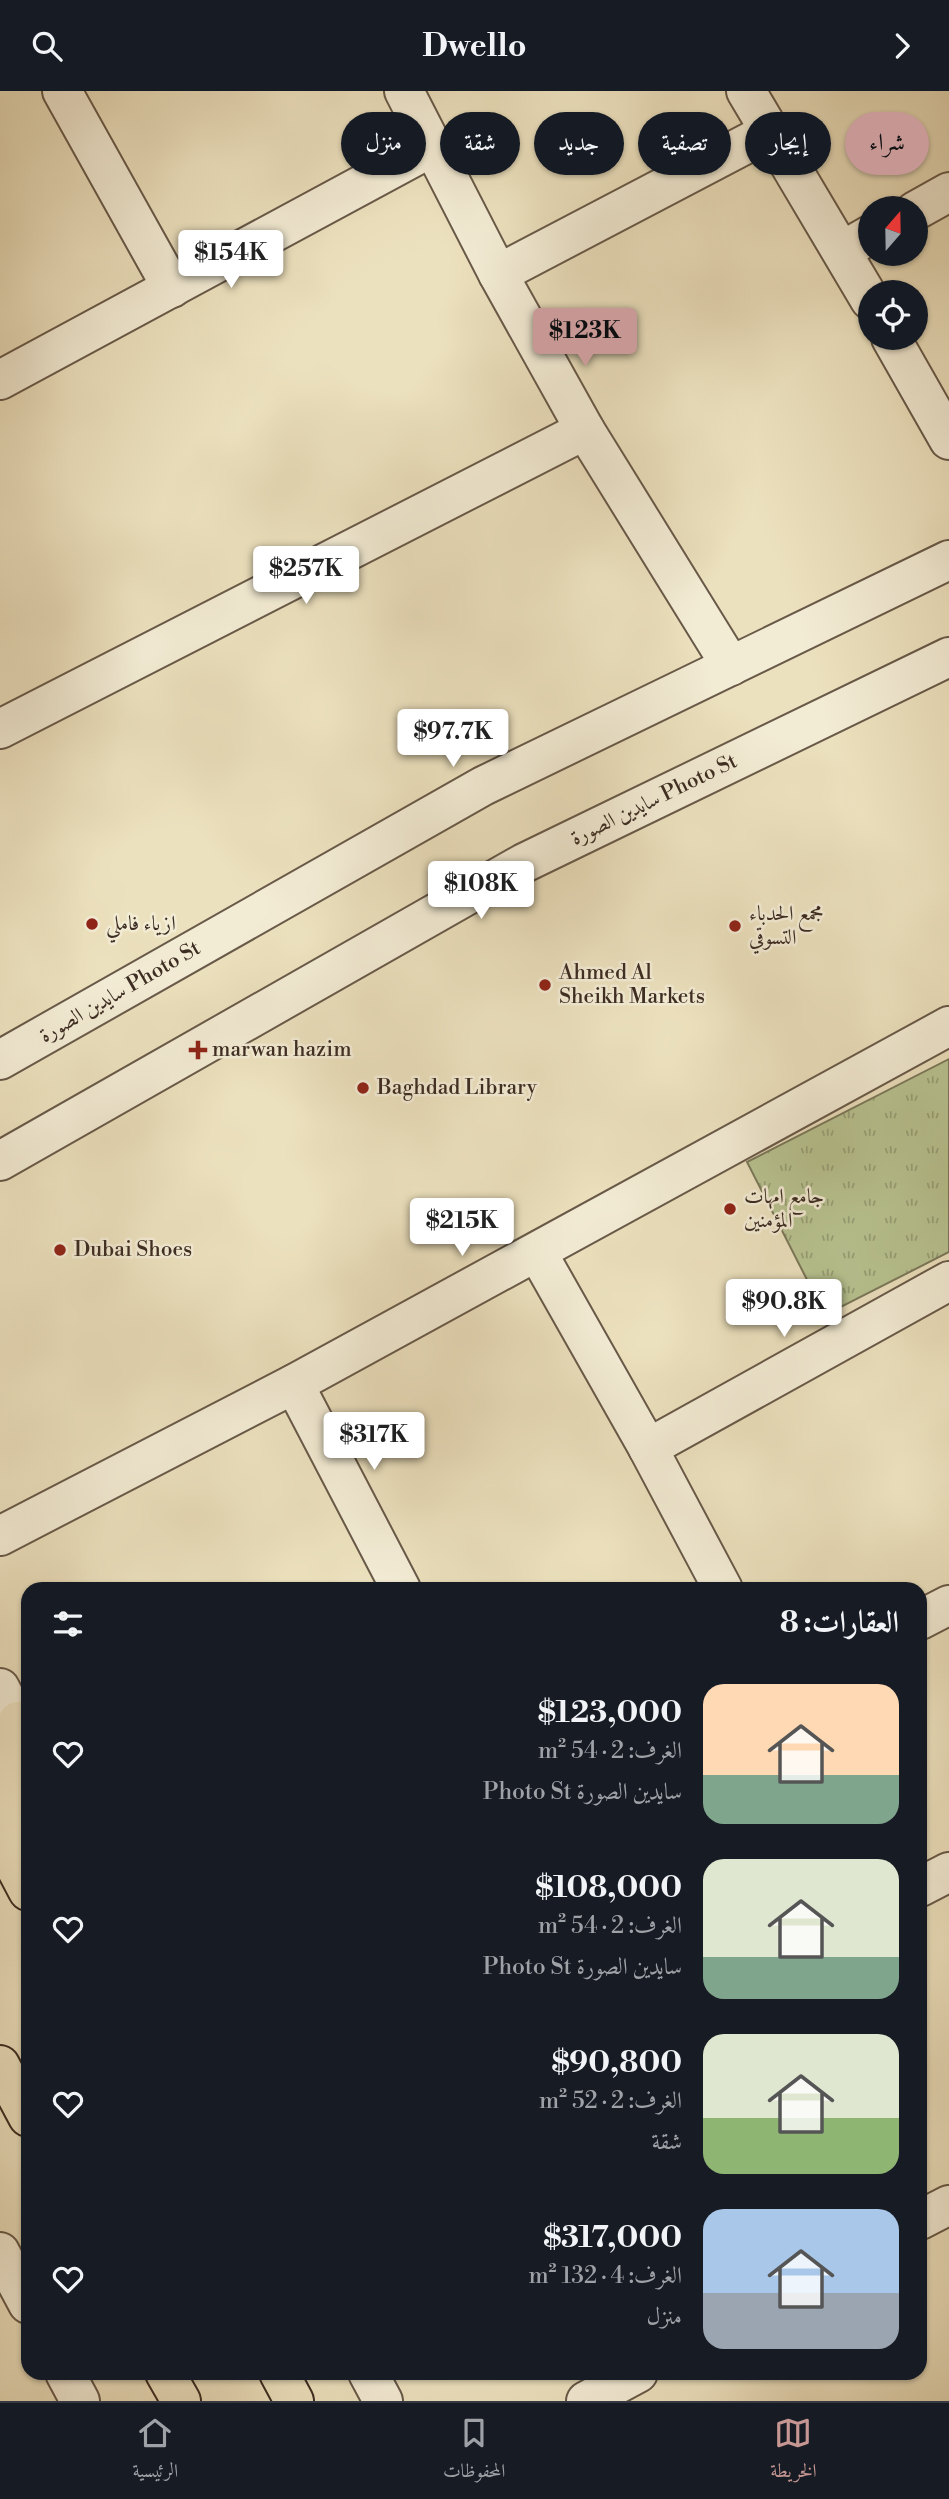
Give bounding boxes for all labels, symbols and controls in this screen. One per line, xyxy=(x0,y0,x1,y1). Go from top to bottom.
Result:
text: Dwello xyxy=(422,26,527,66)
icon: search xyxy=(28,27,66,65)
icon: forward xyxy=(883,27,921,65)
chip: منزل xyxy=(341,112,426,175)
chip: شقة xyxy=(440,112,520,175)
chip: جديد xyxy=(534,112,624,175)
chip: تصفية xyxy=(638,112,731,175)
chip: إيجار xyxy=(745,112,831,175)
chip: شراء xyxy=(845,112,929,175)
north arrow xyxy=(858,196,928,266)
map controls xyxy=(858,196,928,350)
pin: $154K xyxy=(182,231,280,290)
text: $154K xyxy=(194,239,268,267)
button: locate xyxy=(858,280,928,350)
pin: $123K xyxy=(536,309,634,368)
text: $123K xyxy=(549,317,621,345)
pin: $257K xyxy=(257,547,355,606)
text: $257K xyxy=(269,555,343,583)
pin: $97.7K xyxy=(396,709,510,769)
text: $97.7K xyxy=(413,718,493,746)
street label: سايدين الصورة Photo St xyxy=(567,748,742,852)
pin: $108K xyxy=(432,861,530,921)
text: $108K xyxy=(444,870,518,898)
place label: مجمع الحدباء التسوقي xyxy=(749,901,824,954)
place label: ازياء فاملي xyxy=(106,911,176,943)
marker: ازياء فاملي xyxy=(84,916,100,932)
marker: مجمع الحدباء التسوقي xyxy=(727,918,743,934)
street label: سايدين الصورة Photo St xyxy=(35,935,206,1049)
place label: Ahmed Al Sheikh Markets xyxy=(558,960,705,1010)
marker: Ahmed Al Sheikh Markets xyxy=(537,977,553,993)
place label: marwan hazim xyxy=(212,1037,352,1063)
marker: marwan hazim xyxy=(190,1042,206,1058)
place label: Baghdad Library xyxy=(376,1075,538,1101)
marker: Baghdad Library xyxy=(355,1080,371,1096)
place label: جامع امهات المؤمنين xyxy=(744,1184,824,1234)
pin: $215K xyxy=(413,1199,511,1258)
marker: جامع امهات المؤمنين xyxy=(722,1201,738,1217)
text: $215K xyxy=(426,1207,498,1235)
place label: Dubai Shoes xyxy=(74,1237,192,1263)
marker: Dubai Shoes xyxy=(52,1242,68,1258)
pin: $90.8K xyxy=(727,1279,841,1339)
text: $90.8K xyxy=(742,1288,826,1316)
pin: $317K xyxy=(325,1413,423,1472)
text: $317K xyxy=(340,1421,408,1449)
text: العقارات: 8 xyxy=(780,1604,899,1642)
icon: filters xyxy=(49,1605,87,1643)
text: $123,000 xyxy=(538,1694,682,1732)
icon: home xyxy=(759,1712,843,1796)
icon: heart xyxy=(49,1735,87,1773)
text: الغرف: 2 · 54 m² xyxy=(538,1737,682,1765)
text: سايدين الصورة Photo St xyxy=(483,1778,682,1806)
text: $108,000 xyxy=(535,1869,682,1907)
icon: home xyxy=(759,1887,843,1971)
icon: heart xyxy=(49,1910,87,1948)
text: الغرف: 2 · 54 m² xyxy=(538,1912,682,1940)
text: سايدين الصورة Photo St xyxy=(483,1953,682,1981)
text: $90,800 xyxy=(552,2044,682,2082)
icon: home xyxy=(759,2062,843,2146)
icon: heart xyxy=(49,2085,87,2123)
text: الغرف: 2 · 52 m² xyxy=(539,2087,682,2115)
text: شقة xyxy=(652,2128,682,2156)
text: $317,000 xyxy=(543,2219,682,2257)
icon: home xyxy=(759,2237,843,2321)
icon: heart xyxy=(49,2260,87,2298)
text: الغرف: 4 · 132 m² xyxy=(528,2262,682,2290)
text: منزل xyxy=(647,2303,682,2331)
tab: الرئيسية xyxy=(132,2414,178,2489)
tab: المحفوظات xyxy=(443,2414,506,2489)
tab: الخريطة xyxy=(770,2414,817,2489)

